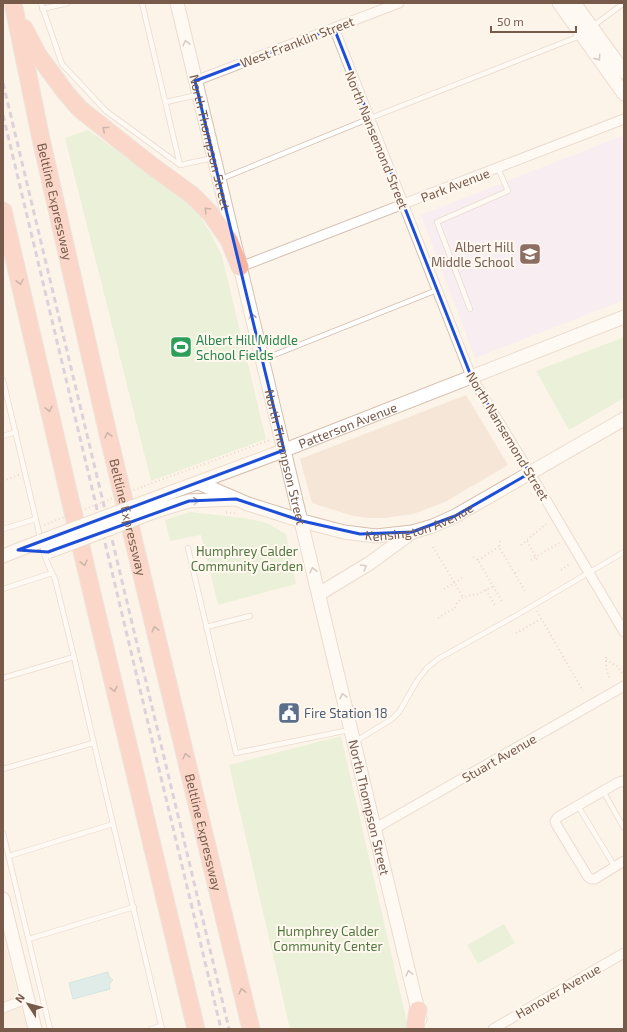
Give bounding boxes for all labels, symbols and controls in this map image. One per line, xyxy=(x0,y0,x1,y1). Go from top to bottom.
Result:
scale bar xyxy=(491,8,576,34)
street label: West Franklin Street xyxy=(238,13,356,71)
text: 50 m xyxy=(497,14,524,28)
one-way arrow xyxy=(183,40,191,46)
one-way arrow xyxy=(593,53,600,60)
street label: North Nansemond Street xyxy=(342,69,412,211)
street label: North Thompson Street xyxy=(186,73,234,212)
one-way arrow xyxy=(103,126,110,133)
street label: Beltline Expressway xyxy=(34,141,76,262)
street label: Park Avenue xyxy=(418,165,492,205)
one-way arrow xyxy=(204,207,211,215)
place label: Albert Hill Middle School xyxy=(431,239,514,270)
school or university icon: Albert Hill Middle School xyxy=(517,241,543,267)
one-way arrow xyxy=(15,279,23,285)
one-way arrow xyxy=(248,313,256,320)
place label: Albert Hill Middle School Fields xyxy=(196,332,298,363)
sports icon: Albert Hill Middle School Fields xyxy=(168,334,194,360)
street label: North Nansemond Street xyxy=(463,369,553,503)
street label: North Thompson Street xyxy=(262,388,310,527)
street label: Patterson Avenue xyxy=(296,399,399,452)
one-way arrow xyxy=(44,406,52,412)
one-way arrow xyxy=(105,432,113,438)
street label: Beltline Expressway xyxy=(106,457,150,578)
one-way arrow xyxy=(193,496,199,505)
street label: Kensington Avenue xyxy=(364,499,476,544)
park label: Humphrey Calder Community Garden xyxy=(191,543,303,574)
one-way arrow xyxy=(80,560,88,566)
one-way arrow xyxy=(360,564,367,571)
one-way arrow xyxy=(309,567,318,574)
one-way arrow xyxy=(152,626,160,633)
one-way arrow xyxy=(110,686,118,692)
one-way arrow xyxy=(339,693,348,700)
public building icon: Fire Station 18 xyxy=(276,700,302,726)
place label: Fire Station 18 xyxy=(304,705,388,721)
street label: Stuart Avenue xyxy=(459,730,539,786)
street label: North Thompson Street xyxy=(345,738,393,877)
one-way arrow xyxy=(182,753,190,759)
street label: Beltline Expressway xyxy=(182,772,226,893)
park label: Humphrey Calder Community Center xyxy=(273,923,383,954)
street label: Hanover Avenue xyxy=(513,960,603,1022)
one-way arrow xyxy=(406,969,414,976)
north arrow xyxy=(8,984,48,1024)
one-way arrow xyxy=(238,988,247,995)
text: N xyxy=(12,991,27,1005)

